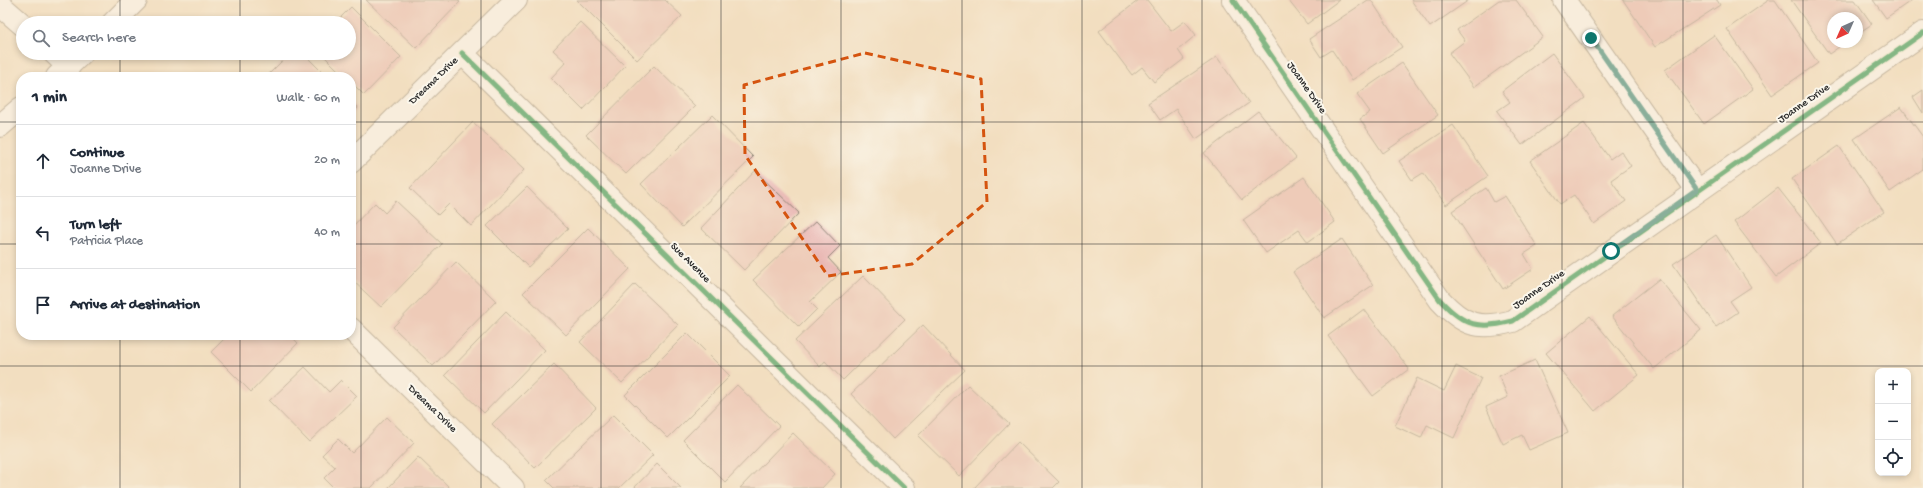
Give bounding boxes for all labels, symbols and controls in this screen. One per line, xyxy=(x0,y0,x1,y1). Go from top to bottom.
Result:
north arrow xyxy=(1827,12,1863,48)
search box xyxy=(16,16,356,60)
icon: search xyxy=(30,27,52,49)
text: Search here xyxy=(62,29,136,47)
route end xyxy=(1582,29,1600,47)
street label: Dreama Drive xyxy=(406,54,461,108)
street label: Joanne Drive xyxy=(1284,60,1328,116)
street label: Joanne Drive xyxy=(1776,82,1832,126)
text: 1 min xyxy=(32,88,67,108)
text: Walk · 60 m xyxy=(277,91,340,106)
text: Continue xyxy=(70,144,124,162)
icon: ahead xyxy=(32,150,54,172)
text: 20 m xyxy=(314,153,340,168)
text: Joanne Drive xyxy=(70,162,141,177)
text: Turn left xyxy=(70,216,121,234)
icon: left xyxy=(32,222,54,244)
text: 40 m xyxy=(314,225,340,240)
text: Patricia Place xyxy=(70,234,143,249)
street label: Sue Avenue xyxy=(667,240,713,286)
route start xyxy=(1602,242,1620,260)
street label: Joanne Drive xyxy=(1511,268,1567,312)
icon: arrive xyxy=(32,294,54,316)
text: Arrive at destination xyxy=(70,296,200,314)
map controls xyxy=(1875,368,1911,476)
button: + xyxy=(1875,368,1911,404)
street label: Dreama Drive xyxy=(404,382,459,436)
button: − xyxy=(1875,404,1911,440)
button: locate xyxy=(1875,440,1911,476)

